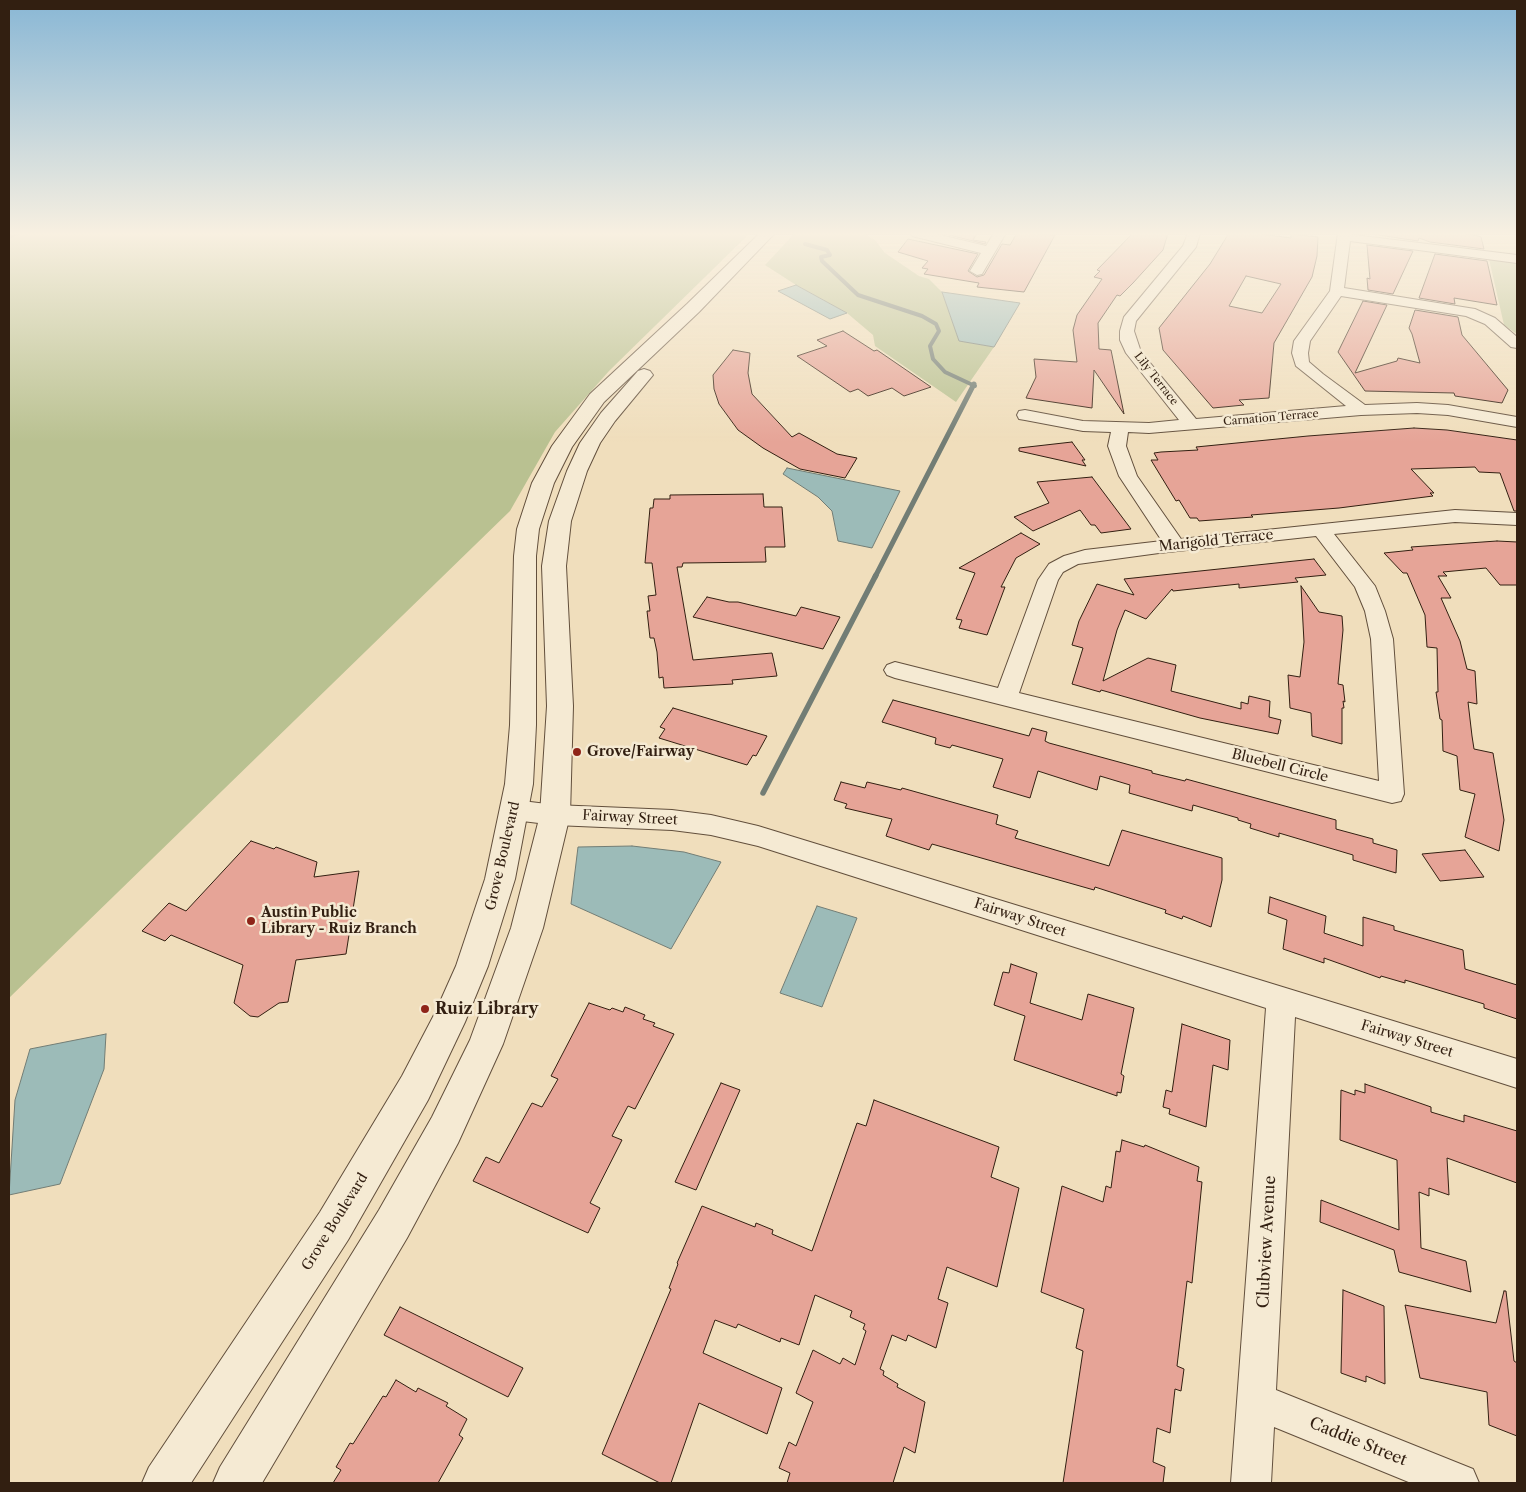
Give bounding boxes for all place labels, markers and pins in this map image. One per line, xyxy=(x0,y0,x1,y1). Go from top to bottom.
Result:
place label: Grove/Fairway xyxy=(587,744,694,760)
marker: Grove/Fairway xyxy=(571,746,583,758)
place label: Austin Public Library - Ruiz Branch xyxy=(261,905,417,938)
marker: Austin Public Library - Ruiz Branch xyxy=(245,915,257,927)
place label: Ruiz Library xyxy=(435,999,538,1019)
marker: Ruiz Library xyxy=(419,1003,431,1015)

